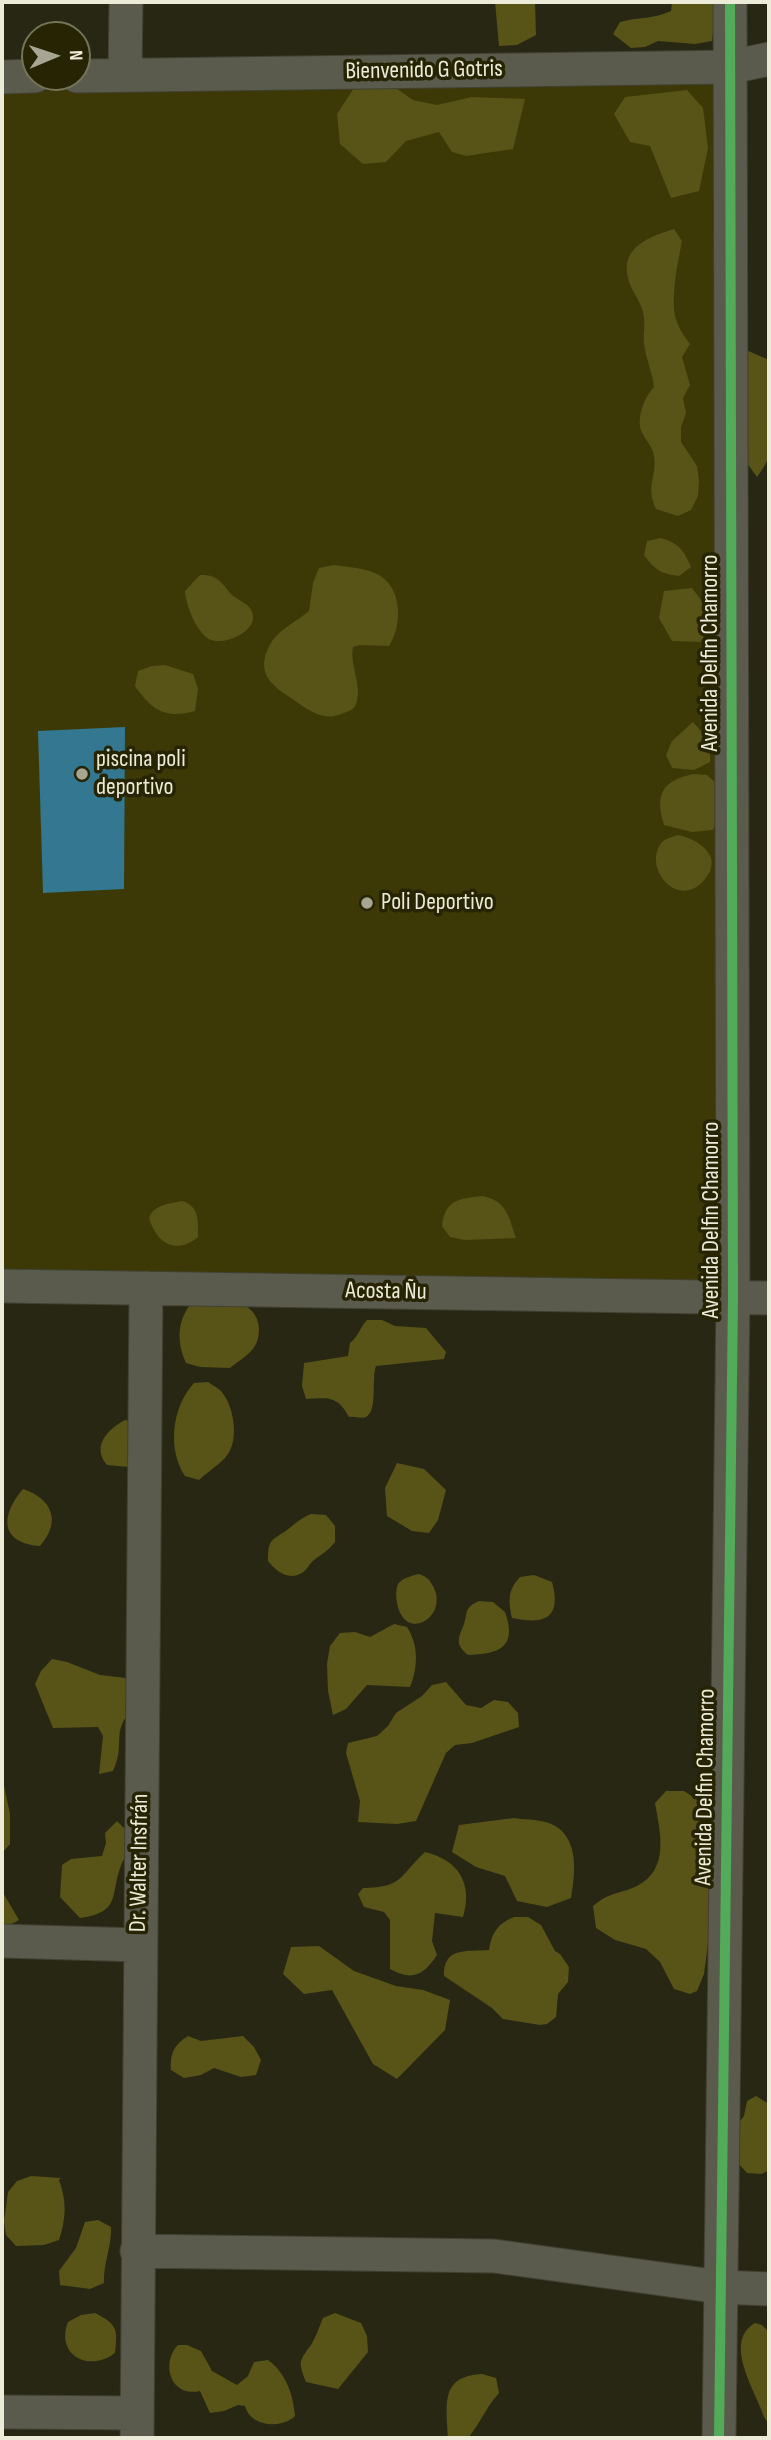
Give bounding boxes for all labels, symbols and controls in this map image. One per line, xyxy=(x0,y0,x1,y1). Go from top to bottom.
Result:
north arrow xyxy=(21,21,91,91)
text: N xyxy=(64,50,87,61)
street label: Bienvenido G Gotris xyxy=(345,55,503,87)
street label: Avenida Delfin Chamorro xyxy=(697,555,725,751)
place label: piscina poli deportivo xyxy=(96,746,186,802)
marker: piscina poli deportivo xyxy=(74,766,90,782)
place label: Poli Deportivo xyxy=(381,889,494,917)
marker: Poli Deportivo xyxy=(359,895,375,911)
street label: Avenida Delfin Chamorro xyxy=(698,1122,726,1318)
street label: Acosta Ñu xyxy=(345,1277,427,1307)
street label: Avenida Delfin Chamorro xyxy=(690,1688,722,1886)
street label: Dr. Walter Insfrán xyxy=(124,1793,156,1933)

